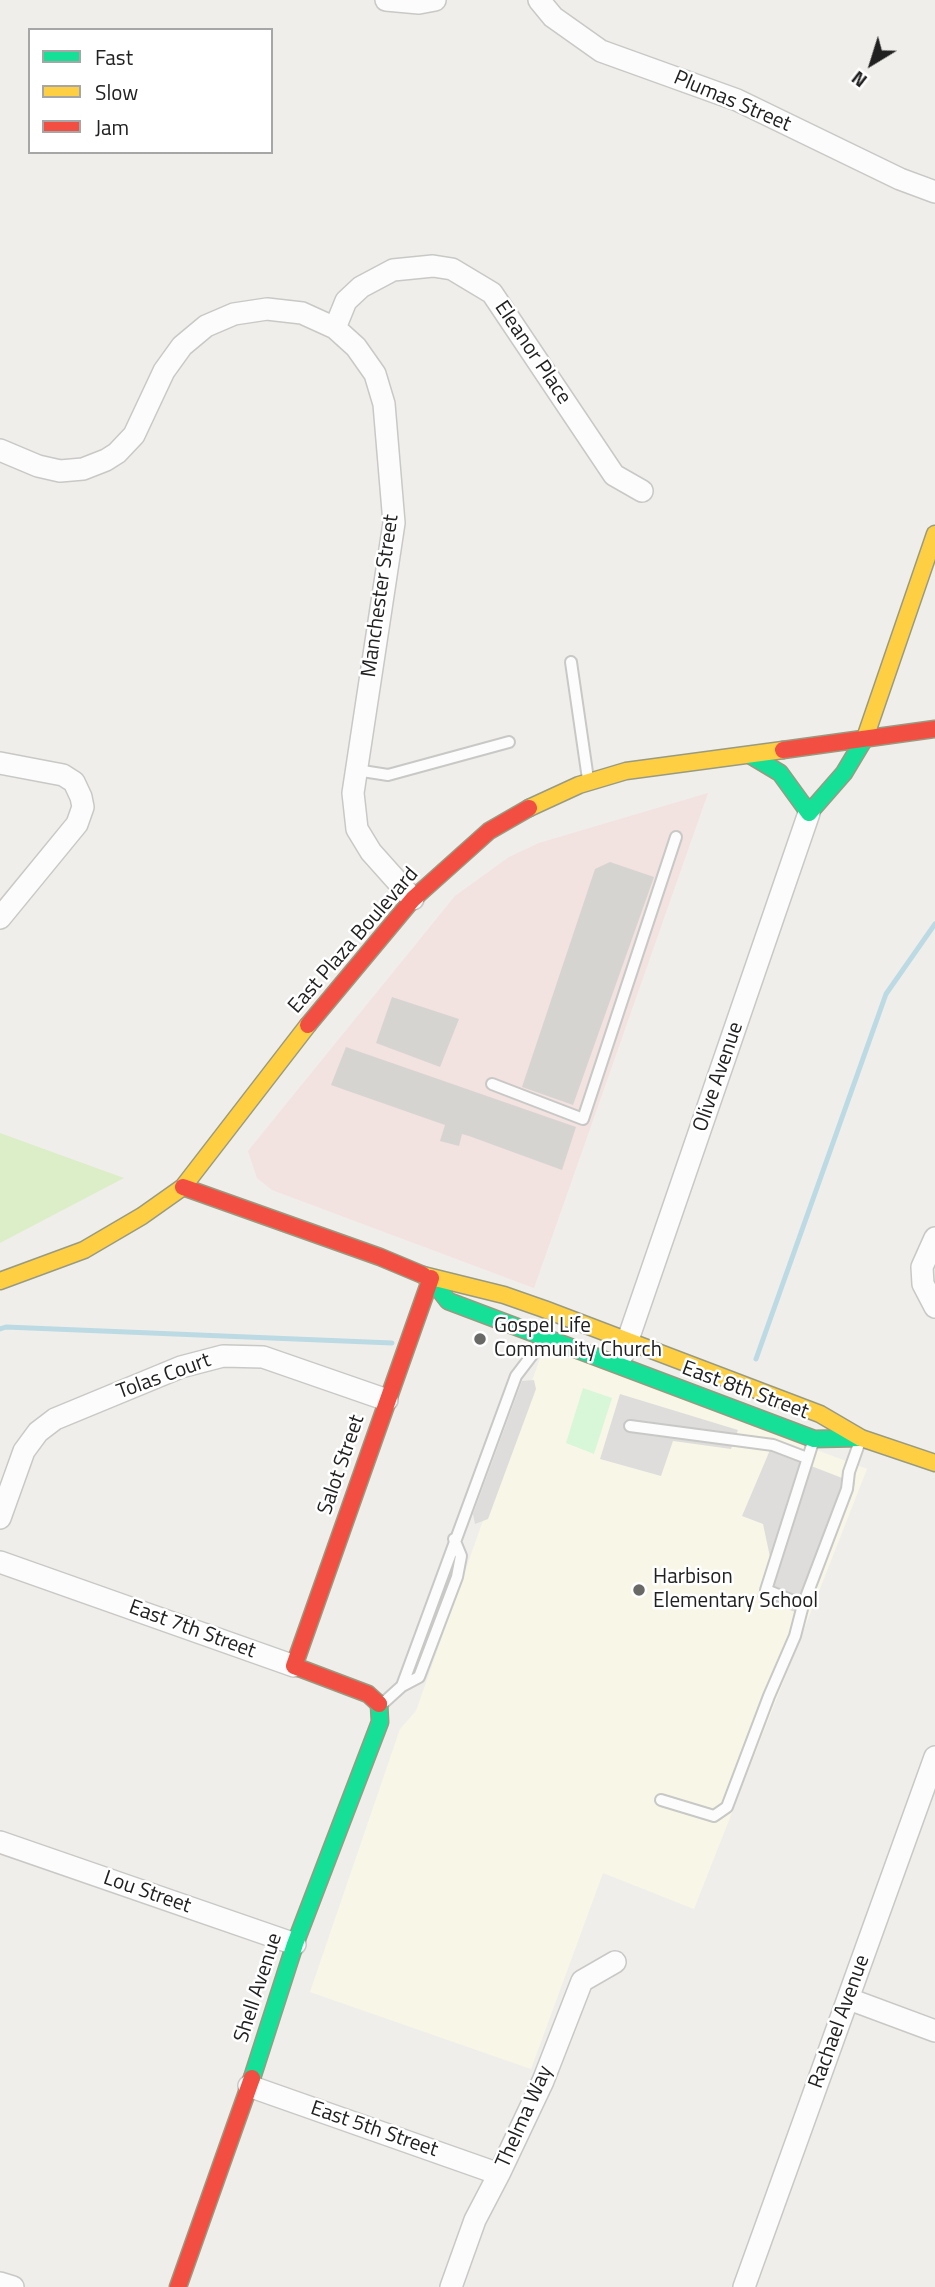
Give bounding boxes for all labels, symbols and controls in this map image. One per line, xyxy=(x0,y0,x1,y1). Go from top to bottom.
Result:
legend xyxy=(28,28,273,154)
north arrow xyxy=(837,28,907,98)
text: Fast xyxy=(95,41,133,73)
text: N xyxy=(845,64,873,95)
street label: Plumas Street xyxy=(670,66,794,138)
text: Slow xyxy=(95,76,138,108)
text: Jam xyxy=(95,111,129,143)
street label: Eleanor Place xyxy=(488,297,576,409)
street label: Manchester Street xyxy=(357,513,405,679)
street label: East Plaza Boulevard xyxy=(284,863,424,1019)
street label: Olive Avenue xyxy=(689,1019,749,1135)
place label: Gospel Life Community Church xyxy=(494,1314,662,1364)
marker: Gospel Life Community Church xyxy=(472,1331,488,1347)
street label: Tolas Court xyxy=(114,1348,214,1406)
street label: East 8th Street xyxy=(678,1356,812,1426)
street label: Salot Street xyxy=(313,1412,371,1518)
place label: Harbison Elementary School xyxy=(653,1565,818,1615)
marker: Harbison Elementary School xyxy=(631,1582,647,1598)
street label: East 7th Street xyxy=(125,1595,259,1665)
street label: Lou Street xyxy=(100,1866,194,1920)
street label: Shell Avenue xyxy=(230,1930,288,2046)
street label: Rachael Avenue xyxy=(804,1952,876,2092)
street label: Thelma Way xyxy=(491,2062,559,2172)
street label: East 5th Street xyxy=(307,2096,441,2164)

